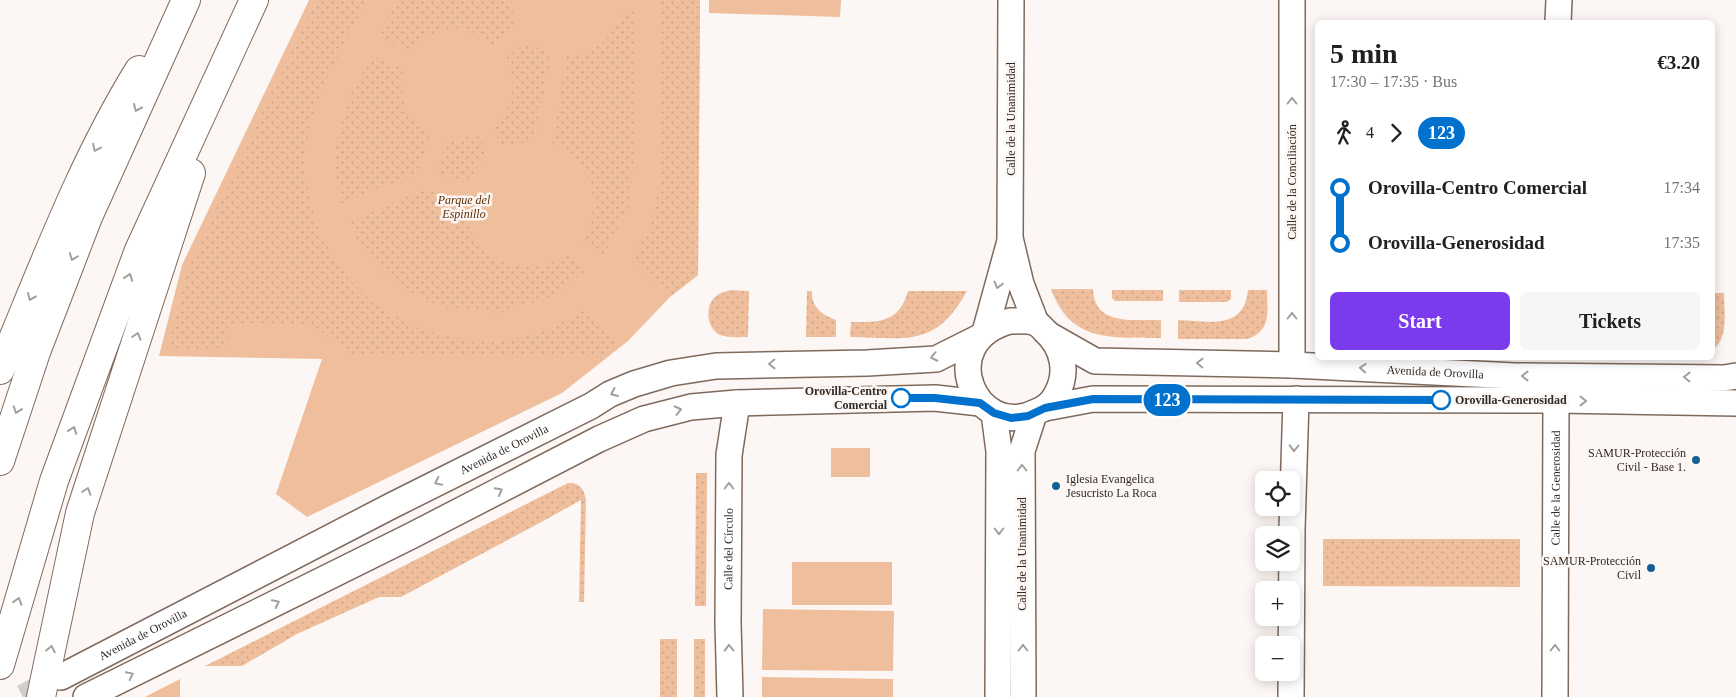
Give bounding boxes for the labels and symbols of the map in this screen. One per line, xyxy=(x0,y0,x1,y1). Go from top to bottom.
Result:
street label: Calle de la Unanimidad xyxy=(1004,62,1018,176)
one-way arrow xyxy=(1287,97,1297,104)
one-way arrow xyxy=(133,103,144,112)
street label: Calle de la Conciliación xyxy=(1285,124,1299,240)
one-way arrow xyxy=(92,143,102,152)
park label: Parque del Espinillo xyxy=(437,193,491,221)
one-way arrow xyxy=(68,252,79,261)
one-way arrow xyxy=(123,273,133,282)
one-way arrow xyxy=(993,281,1003,289)
one-way arrow xyxy=(26,292,37,301)
one-way arrow xyxy=(1287,312,1297,320)
one-way arrow xyxy=(132,333,142,341)
one-way arrow xyxy=(930,352,938,362)
one-way arrow xyxy=(1196,358,1204,368)
one-way arrow xyxy=(768,359,776,369)
one-way arrow xyxy=(1358,363,1366,373)
street label: Avenida de Orovilla xyxy=(1386,363,1485,381)
one-way arrow xyxy=(1521,371,1528,381)
one-way arrow xyxy=(1683,372,1691,383)
place label: Orovilla-Centro Comercial xyxy=(805,384,888,412)
line badge: 123 xyxy=(1138,384,1196,416)
one-way arrow xyxy=(610,387,619,397)
marker: Orovilla-Centro Comercial xyxy=(891,388,911,408)
marker: Orovilla-Generosidad xyxy=(1431,390,1451,410)
place label: Orovilla-Generosidad xyxy=(1455,393,1567,407)
one-way arrow xyxy=(1579,395,1587,406)
one-way arrow xyxy=(12,405,22,413)
one-way arrow xyxy=(674,405,683,416)
street label: Avenida de Orovilla xyxy=(457,421,551,477)
one-way arrow xyxy=(67,426,77,434)
street label: Calle de la Generosidad xyxy=(1549,430,1563,546)
one-way arrow xyxy=(1289,444,1299,452)
place label: SAMUR-Protección Civil - Base 1. xyxy=(1588,446,1686,474)
marker: SAMUR-Protección Civil - Base 1. xyxy=(1690,454,1702,466)
one-way arrow xyxy=(1017,464,1027,472)
place label: Iglesia Evangelica Jesucristo La Roca xyxy=(1066,472,1157,500)
one-way arrow xyxy=(434,476,443,486)
marker: Iglesia Evangelica Jesucristo La Roca xyxy=(1050,480,1062,492)
one-way arrow xyxy=(724,482,734,490)
one-way arrow xyxy=(81,487,91,496)
one-way arrow xyxy=(494,487,503,497)
street label: Calle de la Unanimidad xyxy=(1015,497,1029,611)
street label: Calle del Círculo xyxy=(721,508,736,590)
one-way arrow xyxy=(994,528,1004,535)
place label: SAMUR-Protección Civil xyxy=(1543,554,1642,582)
marker: SAMUR-Protección Civil xyxy=(1645,562,1657,574)
one-way arrow xyxy=(13,597,23,606)
one-way arrow xyxy=(271,599,280,609)
street label: Avenida de Orovilla xyxy=(96,606,190,663)
one-way arrow xyxy=(724,644,734,652)
one-way arrow xyxy=(1017,644,1028,652)
one-way arrow xyxy=(1550,644,1560,652)
one-way arrow xyxy=(45,645,56,654)
one-way arrow xyxy=(125,671,134,682)

